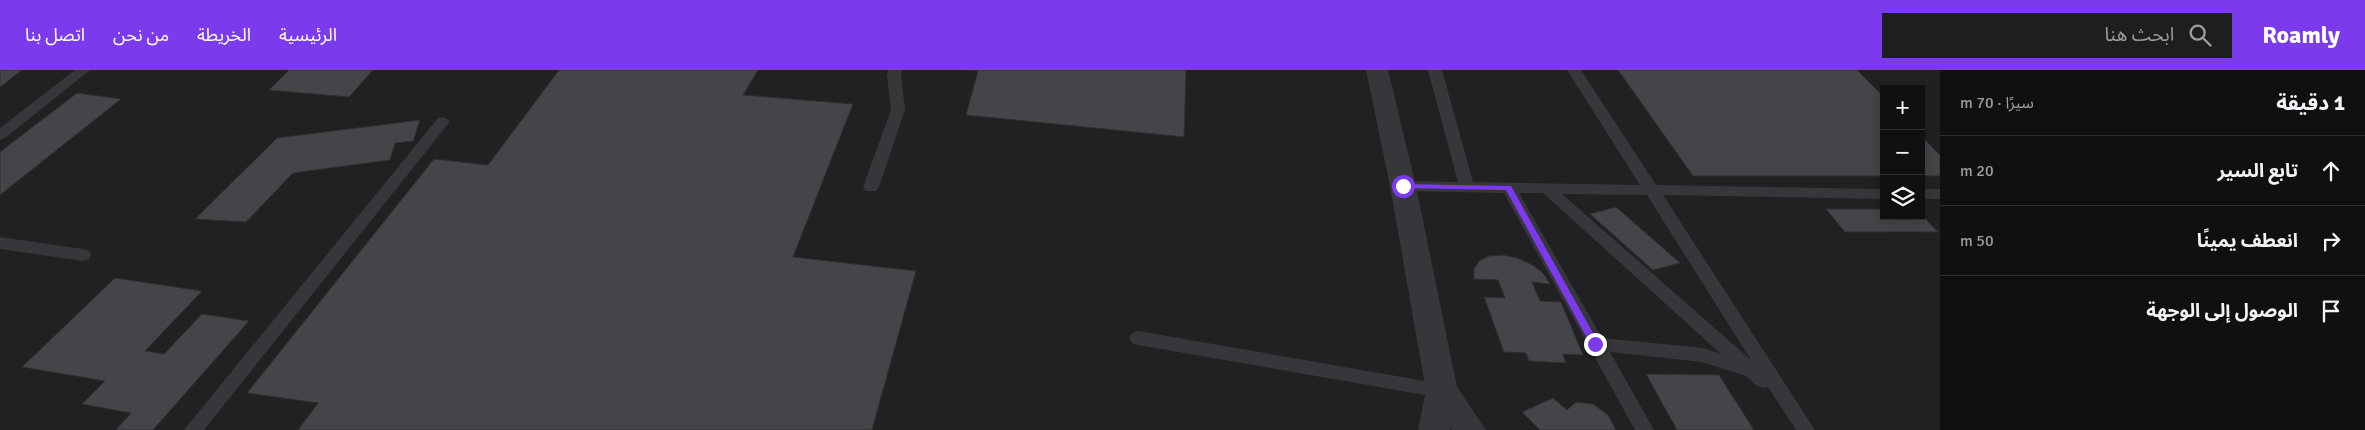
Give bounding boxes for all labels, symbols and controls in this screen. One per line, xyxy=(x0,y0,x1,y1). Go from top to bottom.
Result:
search box xyxy=(1882,13,2232,58)
text: Roamly xyxy=(2262,20,2340,50)
icon: search xyxy=(2186,21,2214,49)
text: ابحث هنا xyxy=(2105,23,2174,47)
text: اتصل بنا xyxy=(25,24,85,46)
text: من نحن xyxy=(113,24,169,46)
text: الخريطة xyxy=(197,24,251,46)
text: الرئيسية xyxy=(279,24,337,46)
map controls xyxy=(1880,85,1925,220)
button: + xyxy=(1880,85,1925,130)
text: 1 دقيقة xyxy=(2276,90,2345,116)
text: سيرًا · 70 m xyxy=(1960,93,2034,113)
button: − xyxy=(1880,130,1925,175)
icon: ahead xyxy=(2317,157,2345,185)
text: تابع السير xyxy=(2218,159,2298,183)
text: 20 m xyxy=(1960,161,1994,181)
route start xyxy=(1392,175,1415,198)
button: layers xyxy=(1880,175,1925,220)
icon: right xyxy=(2317,227,2345,255)
text: انعطف يمينًا xyxy=(2197,229,2298,253)
text: 50 m xyxy=(1960,231,1994,251)
icon: arrive xyxy=(2317,297,2345,325)
text: الوصول إلى الوجهة xyxy=(2146,299,2298,323)
route end xyxy=(1584,333,1607,356)

